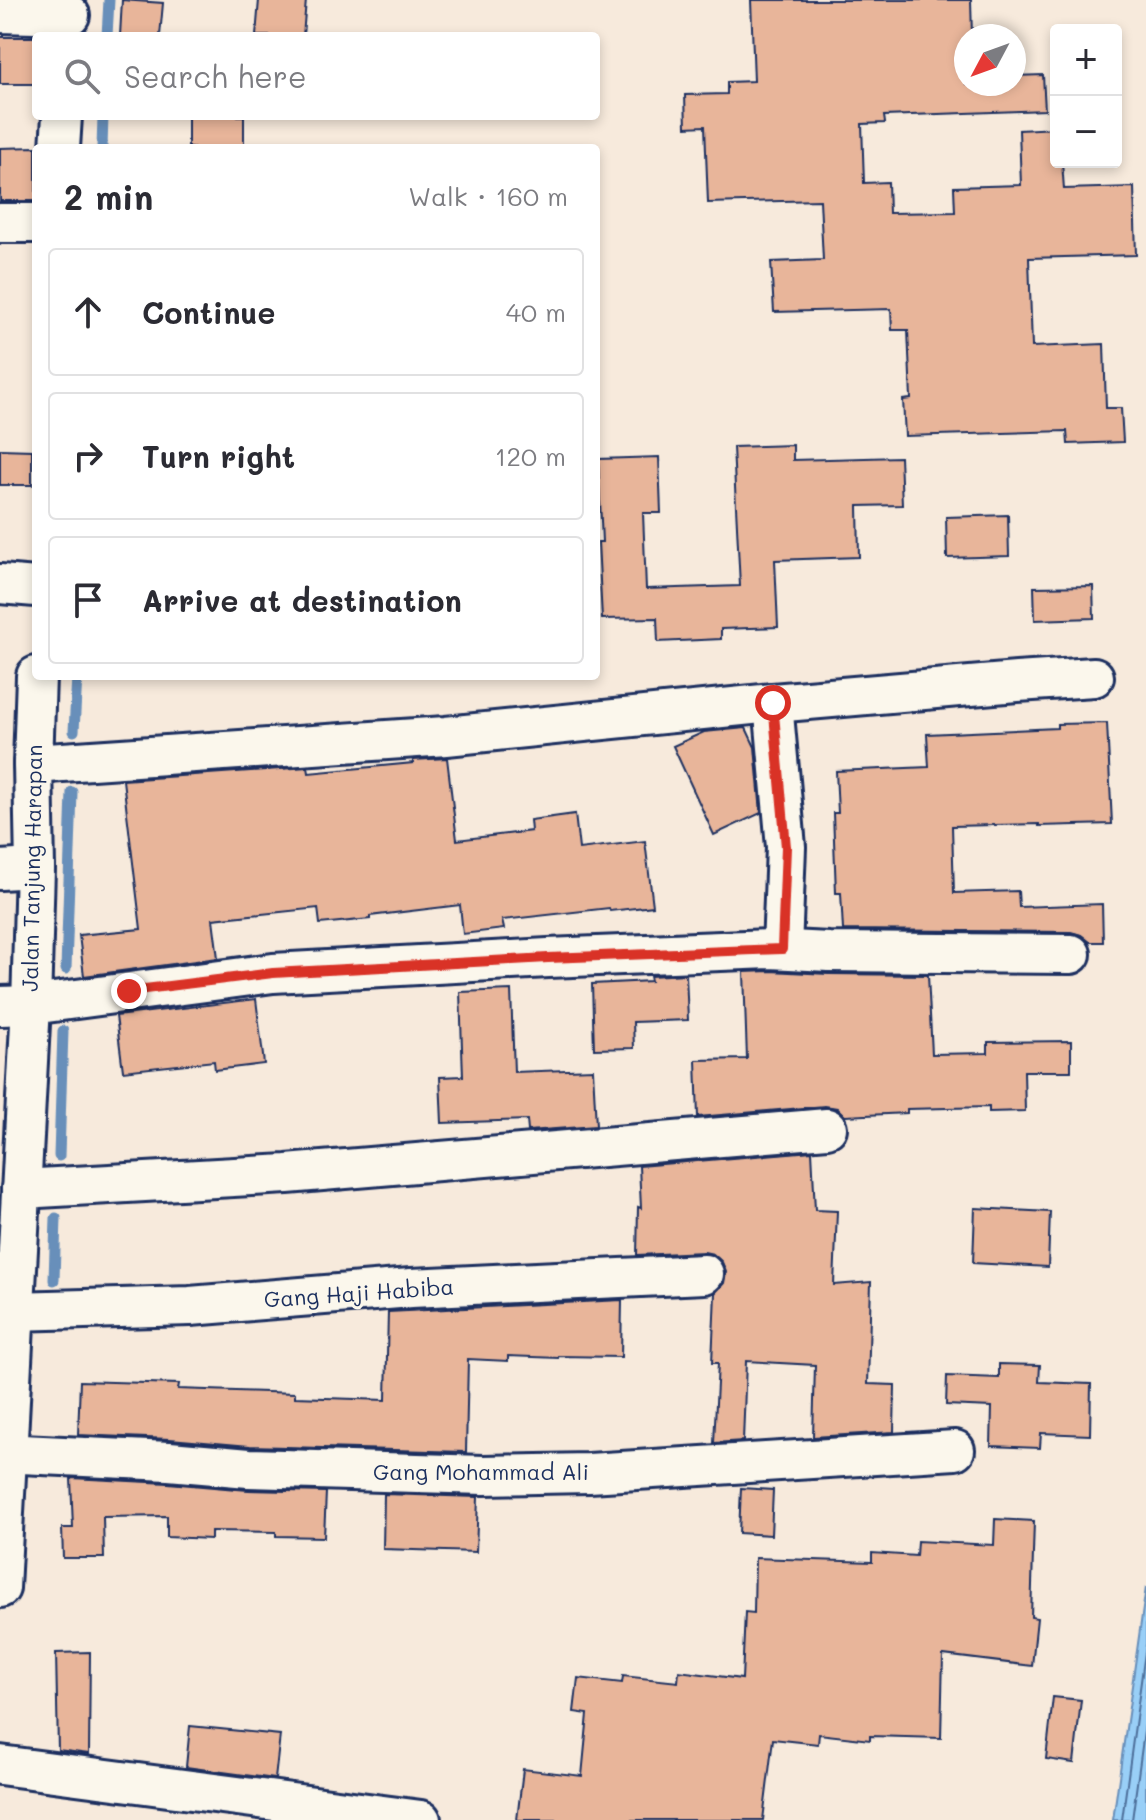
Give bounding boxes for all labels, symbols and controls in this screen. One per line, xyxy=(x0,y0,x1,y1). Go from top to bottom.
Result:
north arrow xyxy=(954,24,1026,96)
map controls xyxy=(1050,24,1122,168)
button: + xyxy=(1050,24,1122,96)
search box xyxy=(32,32,600,120)
icon: search xyxy=(60,54,104,98)
text: Search here xyxy=(124,56,307,96)
button: − xyxy=(1050,96,1122,168)
text: 2 min xyxy=(64,174,153,219)
text: Walk · 160 m xyxy=(408,179,568,213)
icon: ahead xyxy=(66,290,110,334)
text: Continue xyxy=(142,292,275,332)
text: 40 m xyxy=(506,295,566,329)
icon: right xyxy=(66,434,110,478)
text: Turn right xyxy=(142,436,295,476)
text: 120 m xyxy=(495,439,566,473)
icon: arrive xyxy=(66,578,110,622)
text: Arrive at destination xyxy=(142,580,462,620)
route start xyxy=(755,685,791,721)
street label: Jalan Tanjung Harapan xyxy=(15,744,48,992)
route end xyxy=(111,973,147,1009)
street label: Gang Haji Habiba xyxy=(263,1271,455,1314)
street label: Gang Mohammad Ali xyxy=(373,1457,589,1486)

